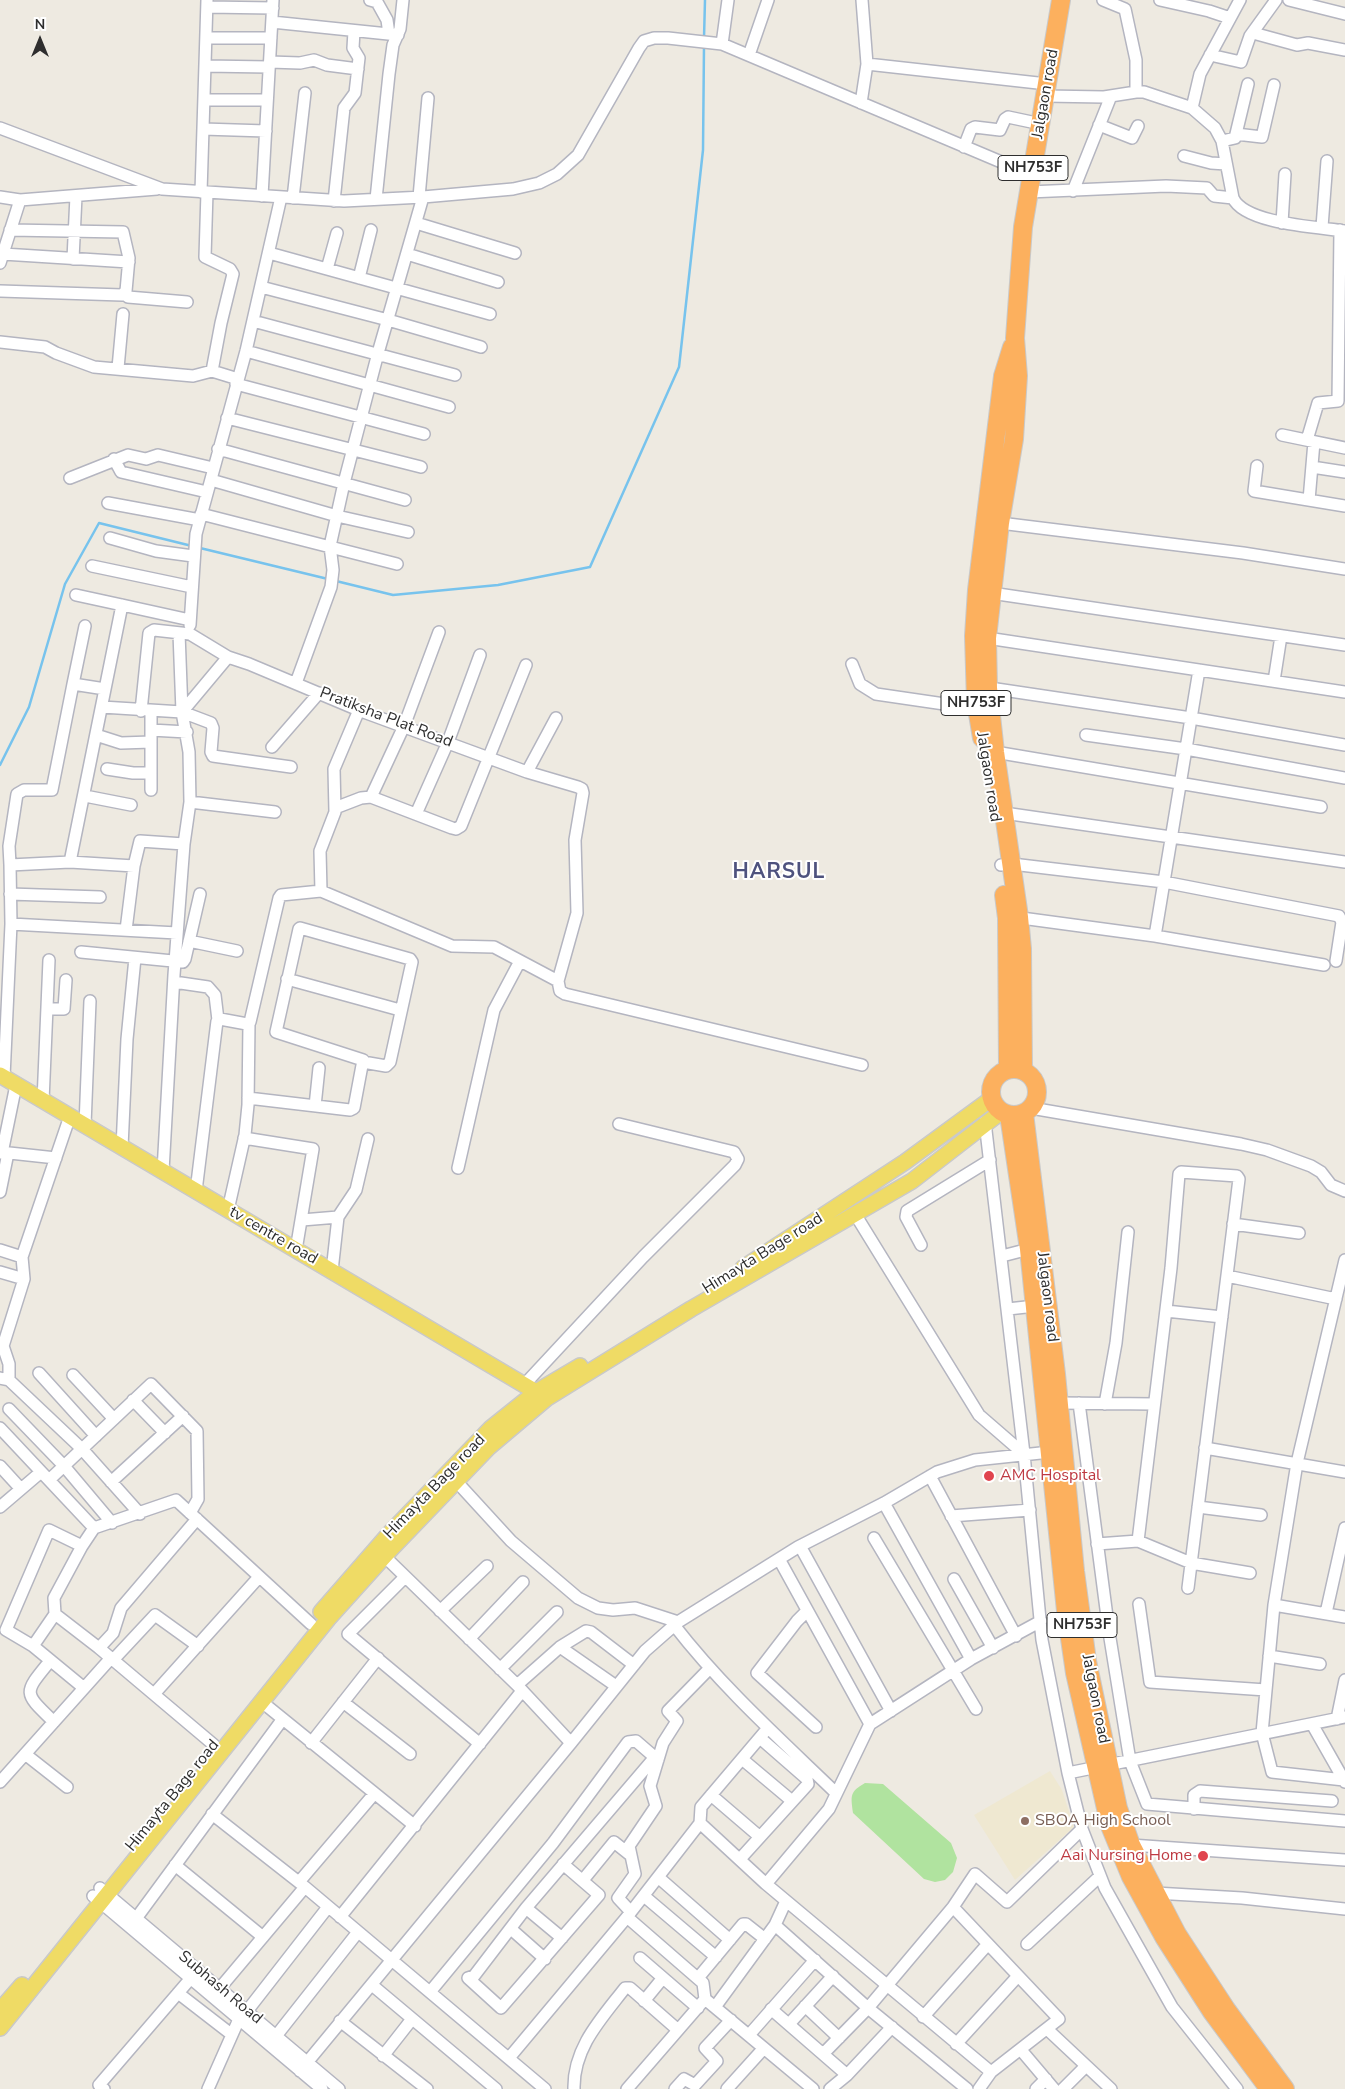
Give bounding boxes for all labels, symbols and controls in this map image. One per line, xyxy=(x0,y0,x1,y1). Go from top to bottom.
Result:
north arrow xyxy=(15,15,65,65)
text: N xyxy=(35,15,45,34)
street label: Jalgaon road xyxy=(1029,48,1063,140)
road number: NH753F xyxy=(998,156,1068,180)
street label: Pratiksha Plat Road xyxy=(317,684,455,752)
road number: NH753F xyxy=(941,690,1011,716)
street label: Jalgaon road xyxy=(971,731,1005,823)
district label: HARSUL xyxy=(732,860,826,886)
street label: tv centre road xyxy=(225,1203,321,1269)
street label: Himayta Bage road xyxy=(699,1209,827,1299)
street label: Jalgaon road xyxy=(1032,1251,1062,1343)
street label: Himayta Bage road xyxy=(380,1431,490,1543)
place label: AMC Hospital xyxy=(1000,1466,1101,1486)
marker: AMC Hospital xyxy=(982,1469,996,1483)
road number: NH753F xyxy=(1047,1612,1117,1638)
street label: Jalgaon road xyxy=(1077,1653,1113,1745)
street label: Himayta Bage road xyxy=(122,1736,224,1856)
place label: SBOA High School xyxy=(1035,1811,1171,1831)
marker: SBOA High School xyxy=(1019,1815,1031,1827)
place label: Aai Nursing Home xyxy=(1060,1846,1192,1866)
marker: Aai Nursing Home xyxy=(1196,1849,1210,1863)
street label: Subhash Road xyxy=(174,1947,266,2029)

